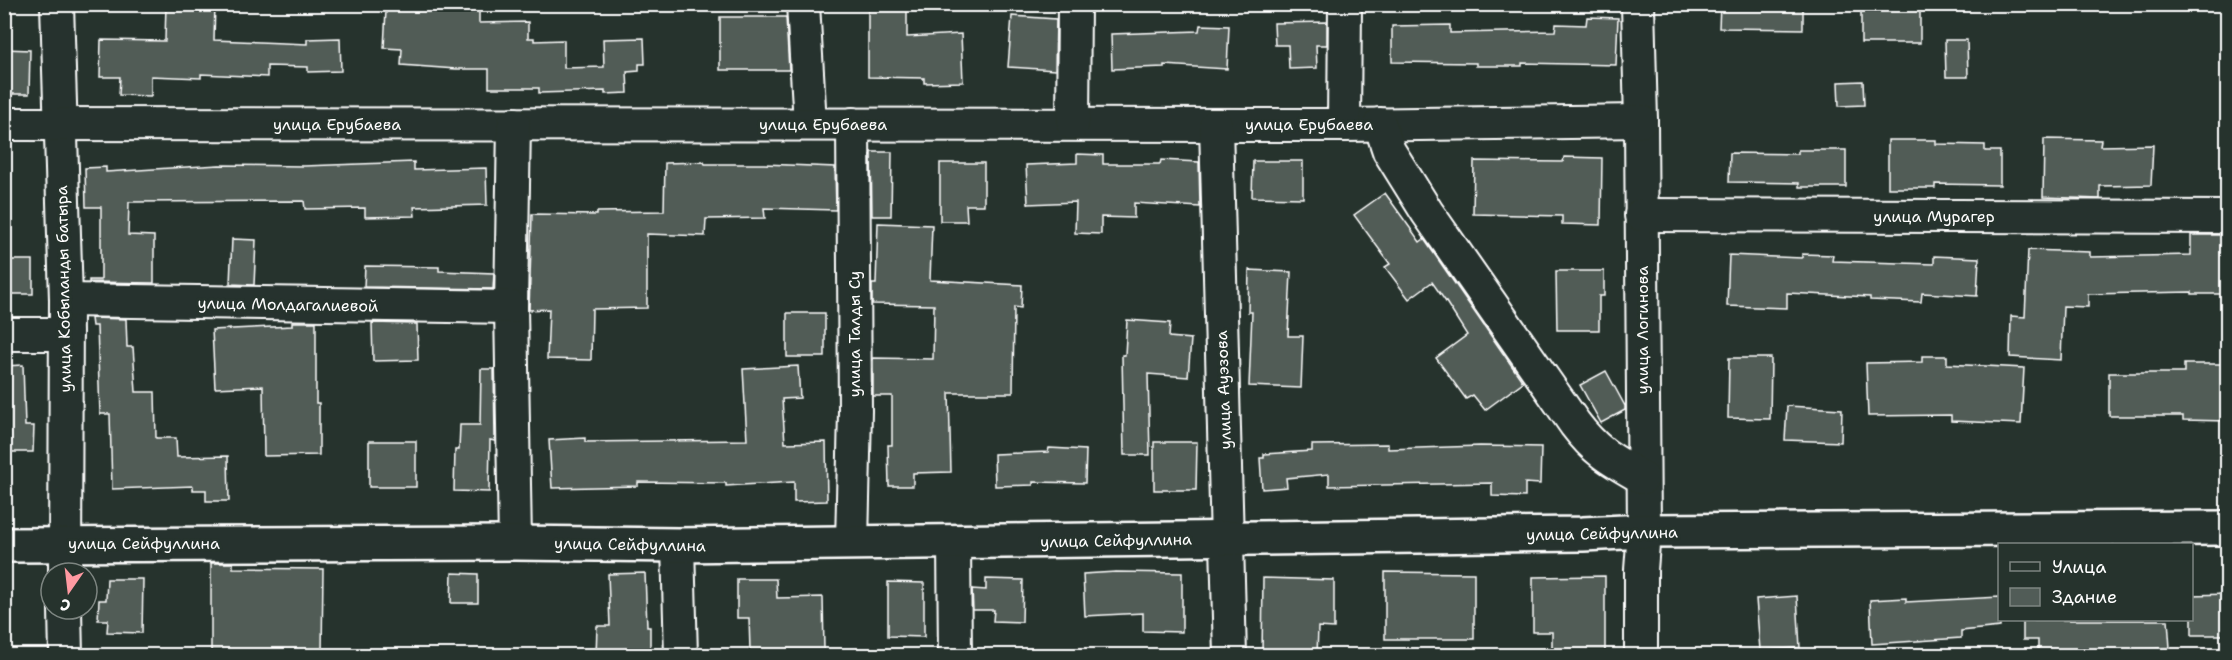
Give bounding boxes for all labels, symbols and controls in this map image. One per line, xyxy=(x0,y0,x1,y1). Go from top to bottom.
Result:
street label: улица Ерубаева xyxy=(273,114,401,135)
street label: улица Ерубаева xyxy=(759,114,887,135)
street label: улица Ерубаева xyxy=(1245,114,1373,135)
street label: улица Кобыланды батыра xyxy=(51,185,76,393)
street label: улица Мурагер xyxy=(1873,206,1995,227)
street label: улица Логинова xyxy=(1632,266,1653,394)
street label: улица Талды Су xyxy=(844,271,865,397)
street label: улица Молдагалиевой xyxy=(197,292,379,317)
street label: улица Ауэзова xyxy=(1211,330,1236,450)
street label: улица Сейфуллина xyxy=(1526,522,1678,545)
street label: улица Сейфуллина xyxy=(1040,529,1192,552)
street label: улица Сейфуллина xyxy=(68,533,220,554)
street label: улица Сейфуллина xyxy=(554,533,706,556)
legend xyxy=(1998,543,2193,621)
text: Улица xyxy=(2052,555,2106,579)
north arrow xyxy=(39,561,99,621)
text: Здание xyxy=(2052,585,2117,609)
text: С xyxy=(58,594,73,616)

